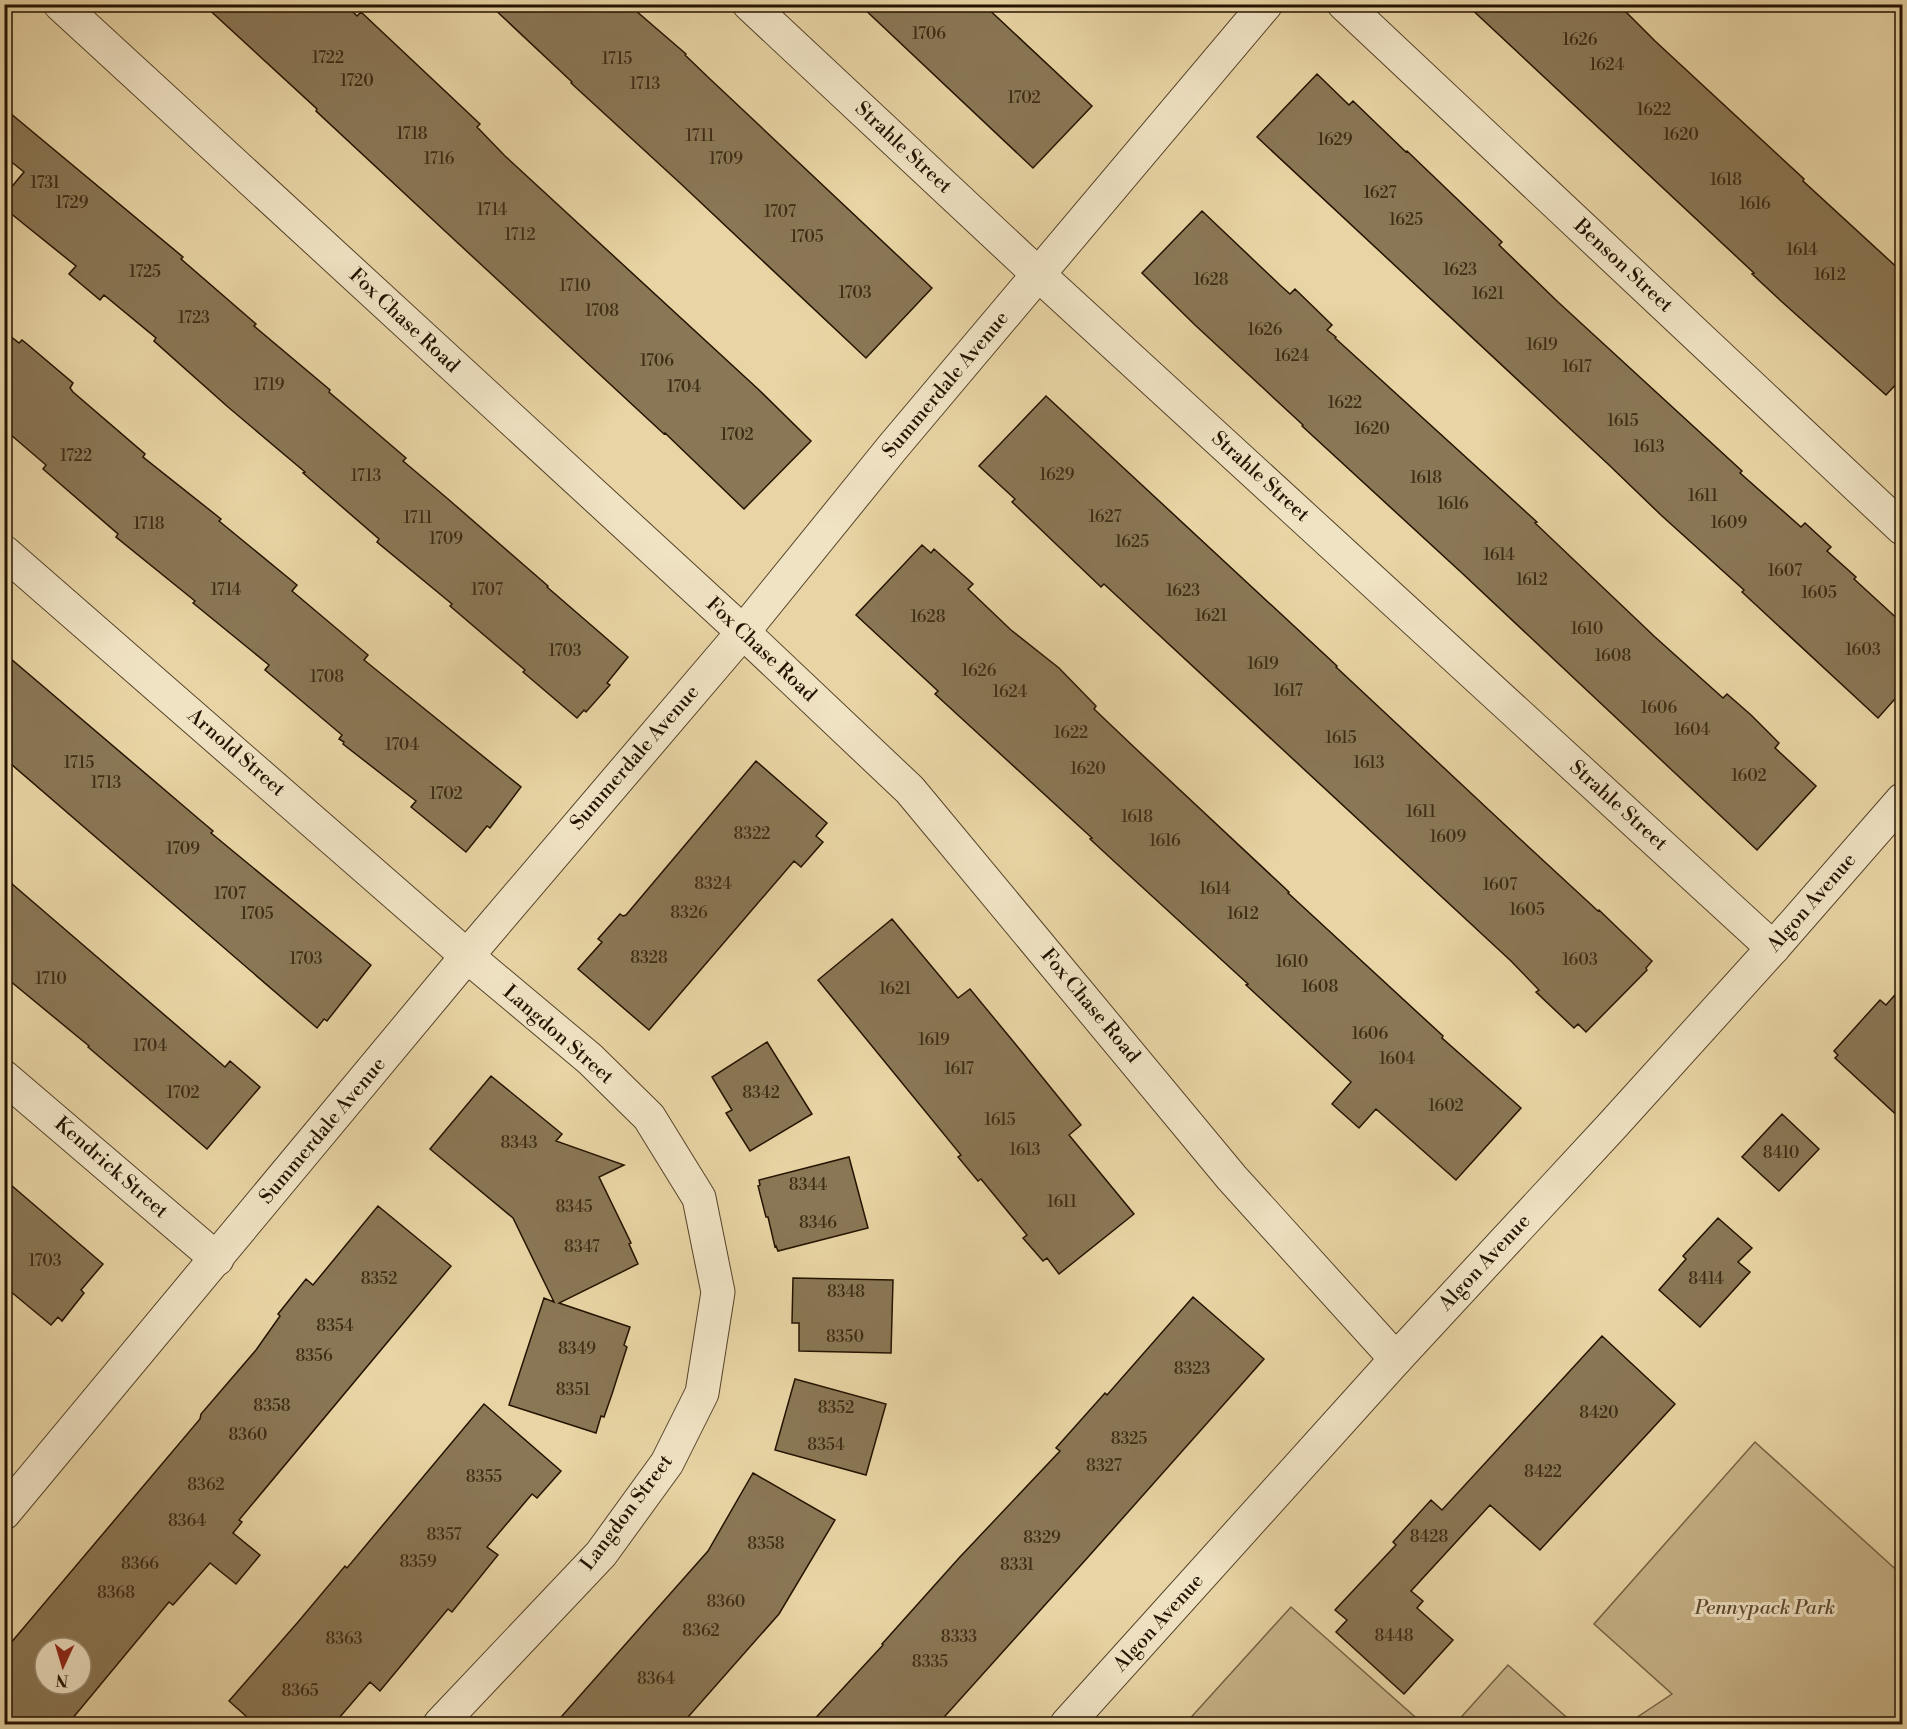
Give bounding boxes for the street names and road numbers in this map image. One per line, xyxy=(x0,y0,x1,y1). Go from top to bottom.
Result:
street label: Strahle Street xyxy=(849,97,957,199)
street label: Benson Street xyxy=(1568,213,1678,318)
street label: Fox Chase Road xyxy=(344,263,465,379)
street label: Summerdale Avenue xyxy=(877,306,1015,464)
street label: Strahle Street xyxy=(1206,426,1314,528)
street label: Fox Chase Road xyxy=(701,592,822,708)
street label: Summerdale Avenue xyxy=(565,680,705,836)
street label: Arnold Street xyxy=(181,703,290,802)
street label: Strahle Street xyxy=(1564,755,1672,857)
street label: Algon Avenue xyxy=(1761,848,1862,958)
street label: Fox Chase Road xyxy=(1035,944,1146,1069)
street label: Langdon Street xyxy=(497,980,619,1090)
street label: Summerdale Avenue xyxy=(254,1052,392,1210)
street label: Kendrick Street xyxy=(49,1112,173,1224)
street label: Algon Avenue xyxy=(1433,1209,1536,1317)
street label: Langdon Street xyxy=(575,1450,679,1576)
street label: Algon Avenue xyxy=(1108,1569,1210,1678)

